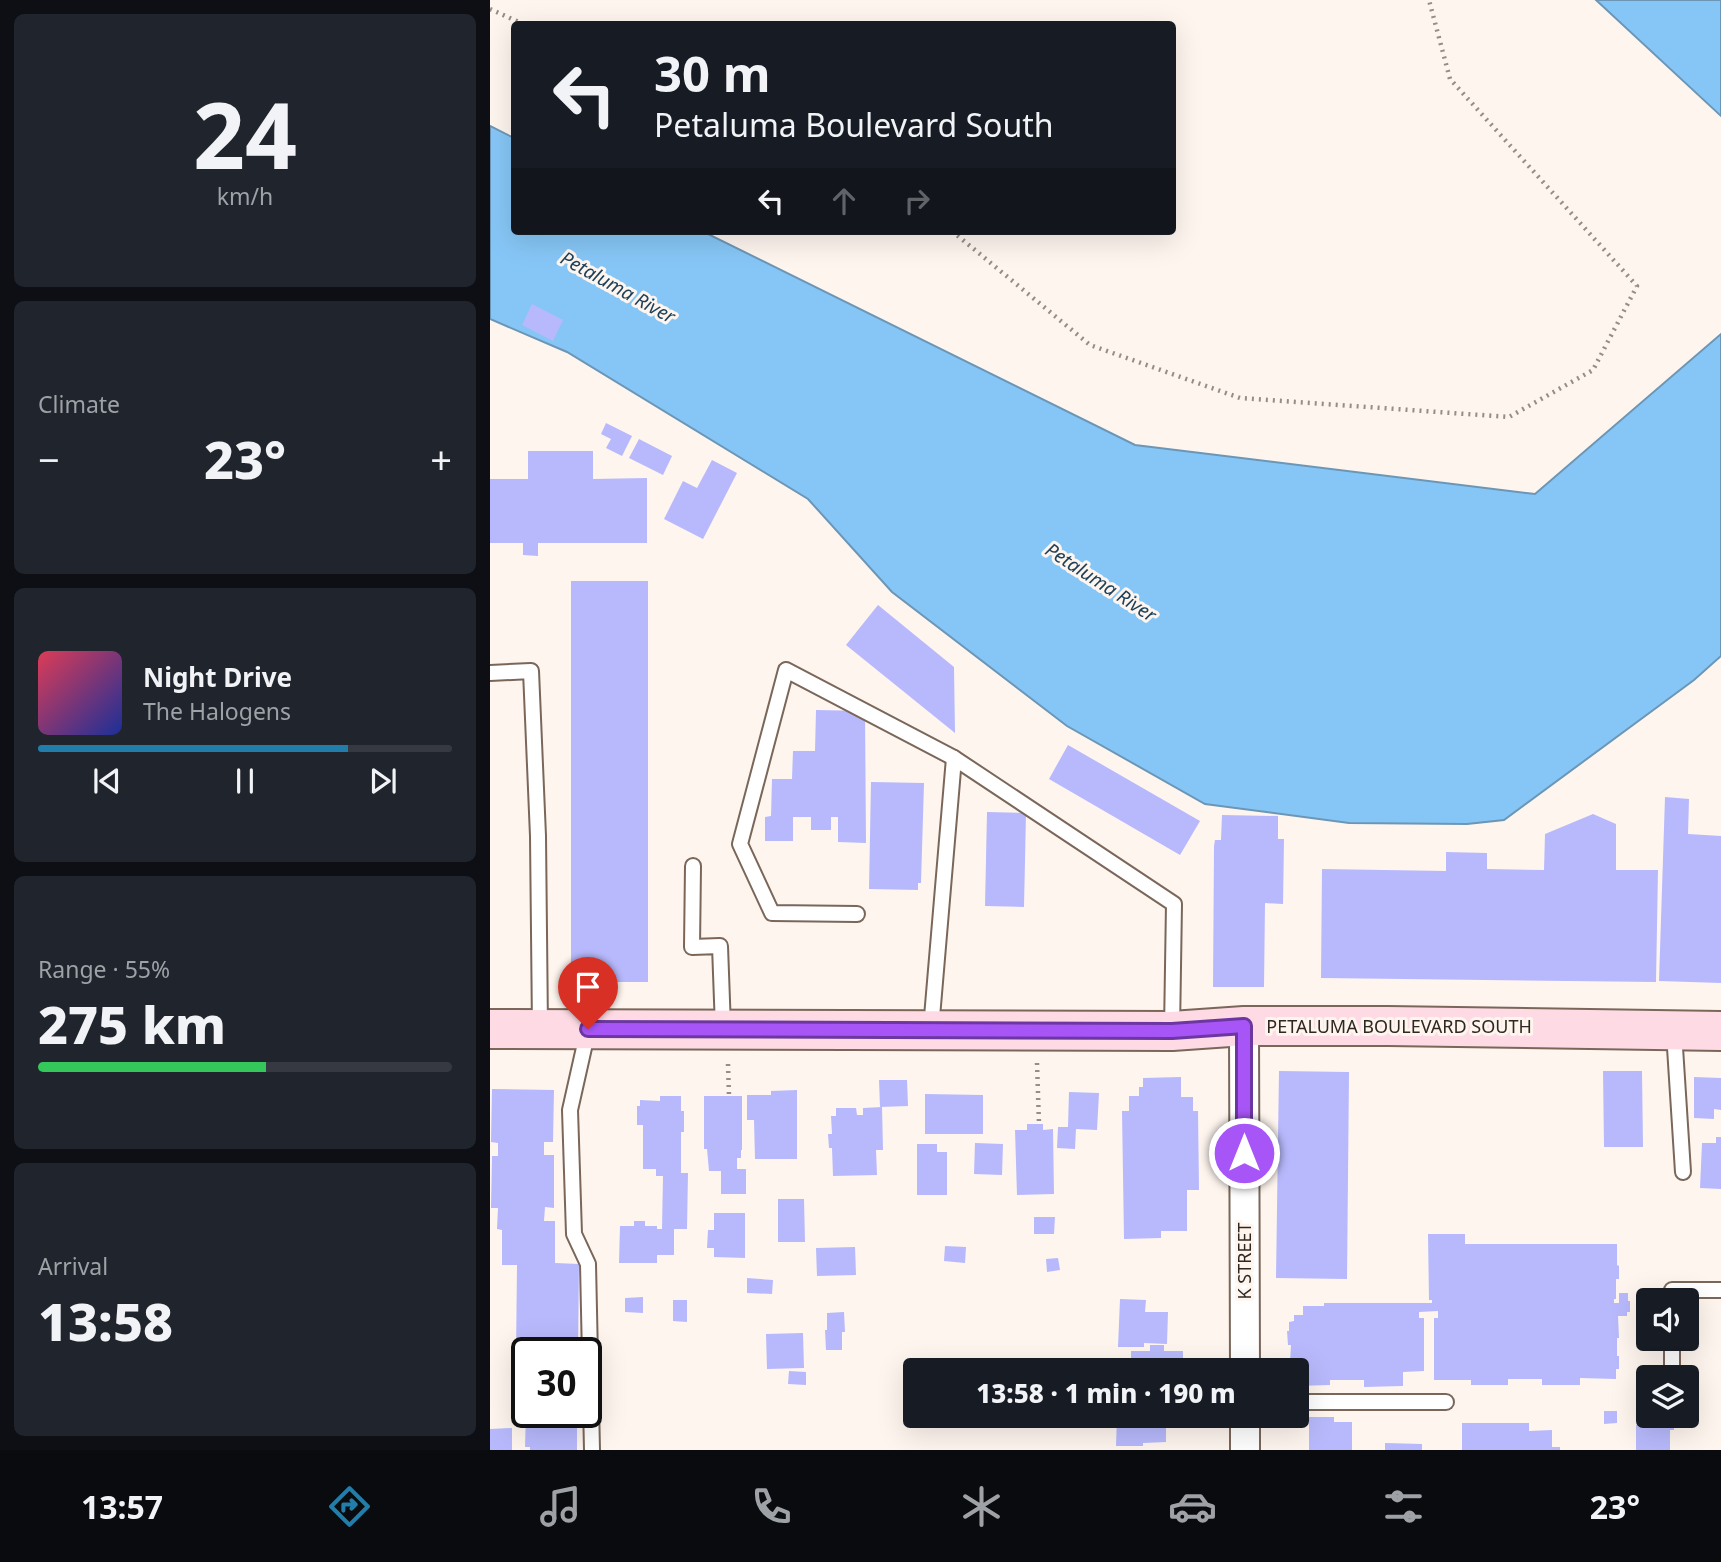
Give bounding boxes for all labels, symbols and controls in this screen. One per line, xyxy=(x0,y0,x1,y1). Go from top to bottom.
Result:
text: 30 m xyxy=(654,40,771,106)
icon: left xyxy=(539,49,630,140)
text: 24 xyxy=(193,72,297,196)
text: Petaluma Boulevard South xyxy=(654,103,1054,146)
text: km/h xyxy=(217,180,273,212)
icon: left xyxy=(752,182,790,220)
icon: ahead xyxy=(825,182,863,220)
icon: right xyxy=(898,182,936,220)
water label: Petaluma River xyxy=(556,245,681,330)
text: Climate xyxy=(38,388,120,420)
text: 23° xyxy=(204,423,286,494)
text: − xyxy=(38,433,60,485)
text: + xyxy=(430,433,452,485)
water label: Petaluma River xyxy=(1041,536,1163,628)
text: Night Drive xyxy=(143,659,292,695)
text: The Halogens xyxy=(143,695,291,727)
icon: previous xyxy=(88,762,126,800)
icon: pause xyxy=(226,762,264,800)
icon: next xyxy=(364,762,402,800)
text: Range · 55% xyxy=(38,953,170,985)
pin xyxy=(558,957,618,1029)
icon: arrive xyxy=(569,968,607,1006)
text: 275 km xyxy=(38,988,226,1059)
street label: PETALUMA BOULEVARD SOUTH xyxy=(1266,1014,1532,1038)
position arrow xyxy=(1207,1116,1281,1190)
street label: K STREET xyxy=(1232,1223,1256,1299)
text: Arrival xyxy=(38,1250,108,1282)
text: 13:58 xyxy=(38,1285,173,1356)
map controls xyxy=(1636,1288,1699,1428)
button: sound xyxy=(1636,1288,1699,1351)
speed limit sign: 30 xyxy=(511,1337,602,1428)
button: layers xyxy=(1636,1365,1699,1428)
text: 13:58 · 1 min · 190 m xyxy=(976,1375,1236,1411)
icon: directions xyxy=(325,1482,374,1531)
icon: music xyxy=(536,1482,585,1531)
icon: phone xyxy=(747,1482,796,1531)
icon: climate xyxy=(957,1482,1006,1531)
icon: car xyxy=(1168,1482,1217,1531)
icon: filters xyxy=(1379,1482,1428,1531)
text: 13:57 xyxy=(81,1485,163,1528)
text: 23° xyxy=(1590,1485,1640,1528)

